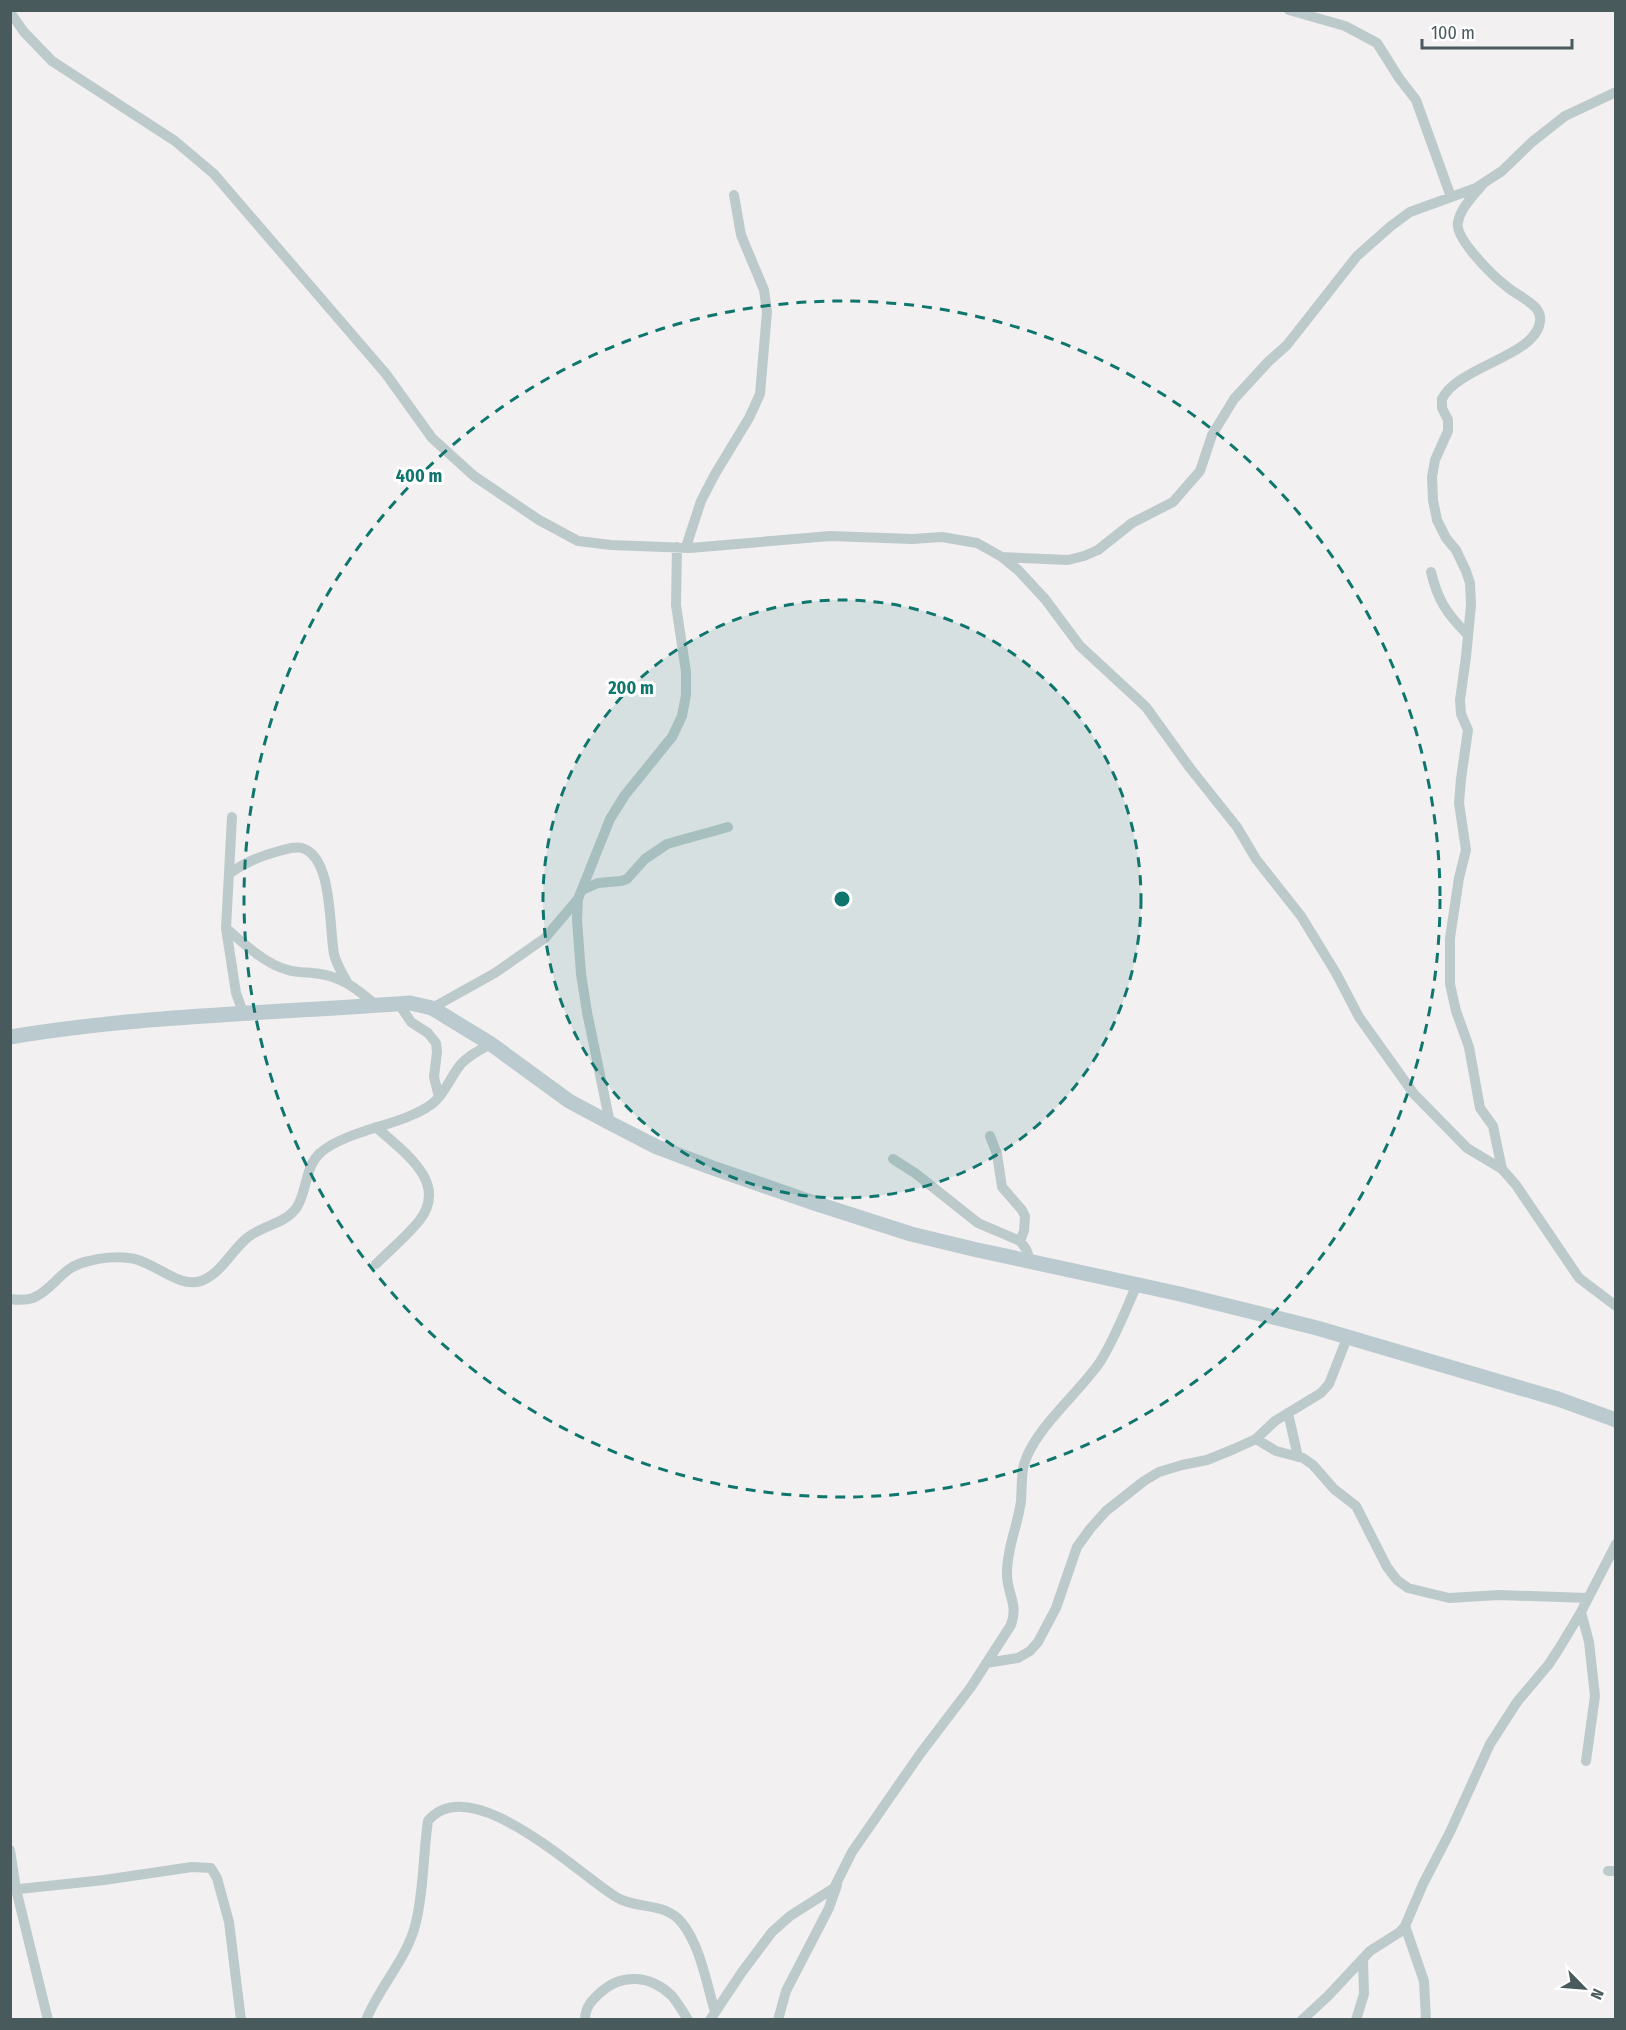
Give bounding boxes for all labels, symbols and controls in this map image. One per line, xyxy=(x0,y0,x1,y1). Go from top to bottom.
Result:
scale bar xyxy=(1422,12,1572,50)
text: 100 m xyxy=(1431,22,1475,44)
text: 400 m xyxy=(396,465,442,487)
text: 200 m xyxy=(607,677,654,699)
centre of rings xyxy=(832,889,852,909)
north arrow xyxy=(1554,1958,1614,2018)
text: N xyxy=(1587,1986,1608,2002)

